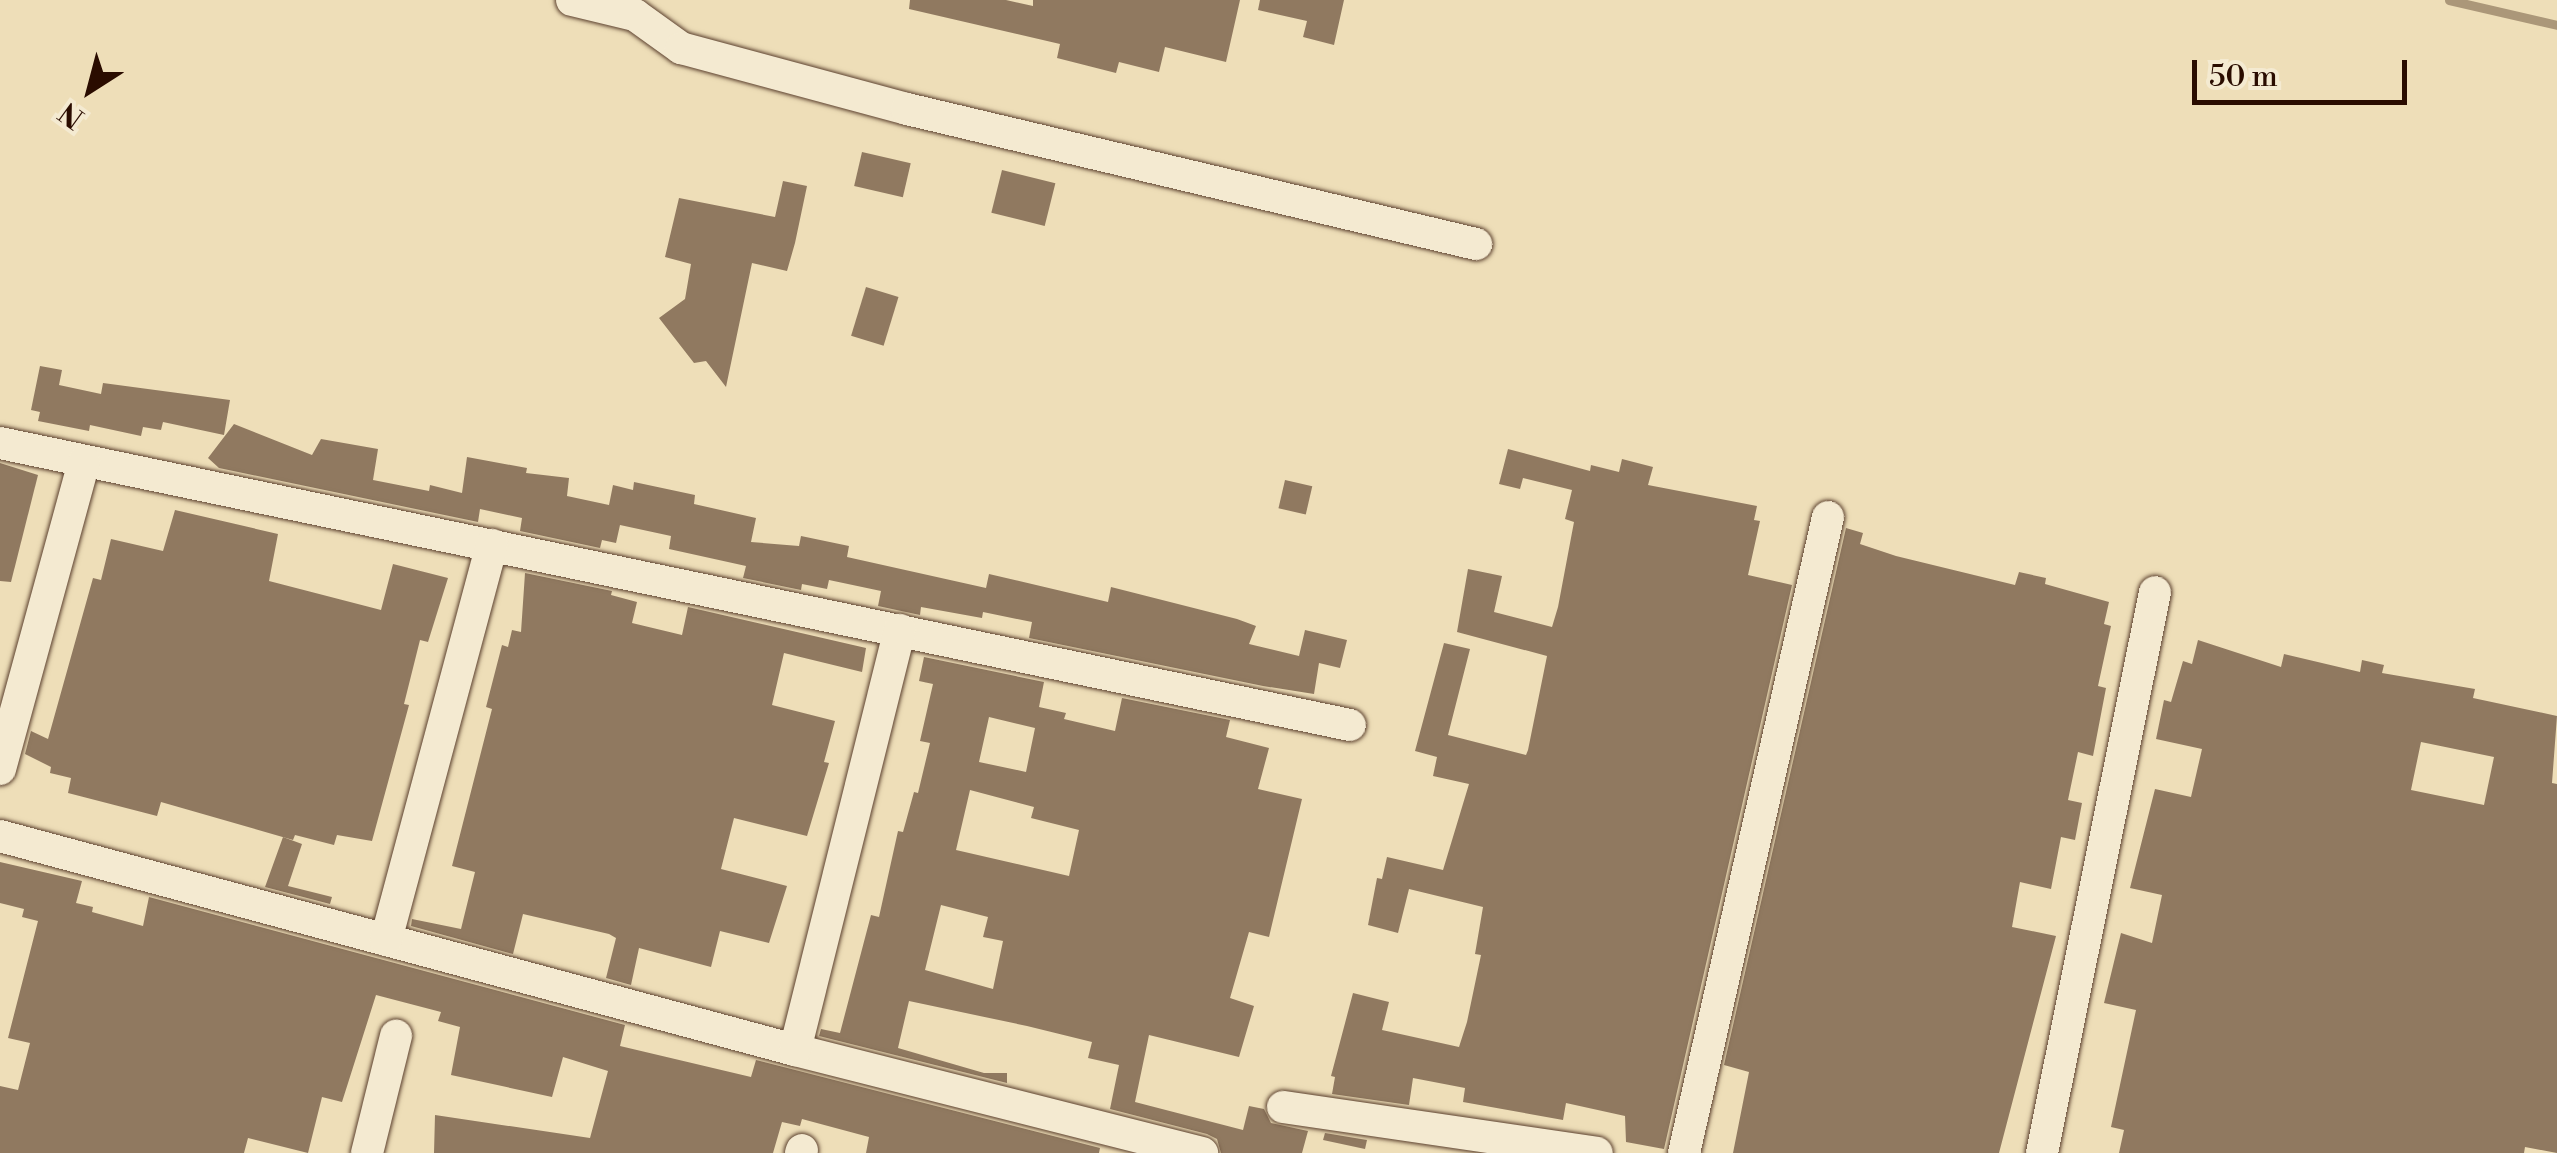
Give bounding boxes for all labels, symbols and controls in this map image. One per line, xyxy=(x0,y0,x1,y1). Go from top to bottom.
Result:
north arrow xyxy=(40,40,140,140)
scale bar xyxy=(2197,40,2412,102)
text: 50 m xyxy=(2209,58,2278,96)
text: N xyxy=(53,94,91,135)

